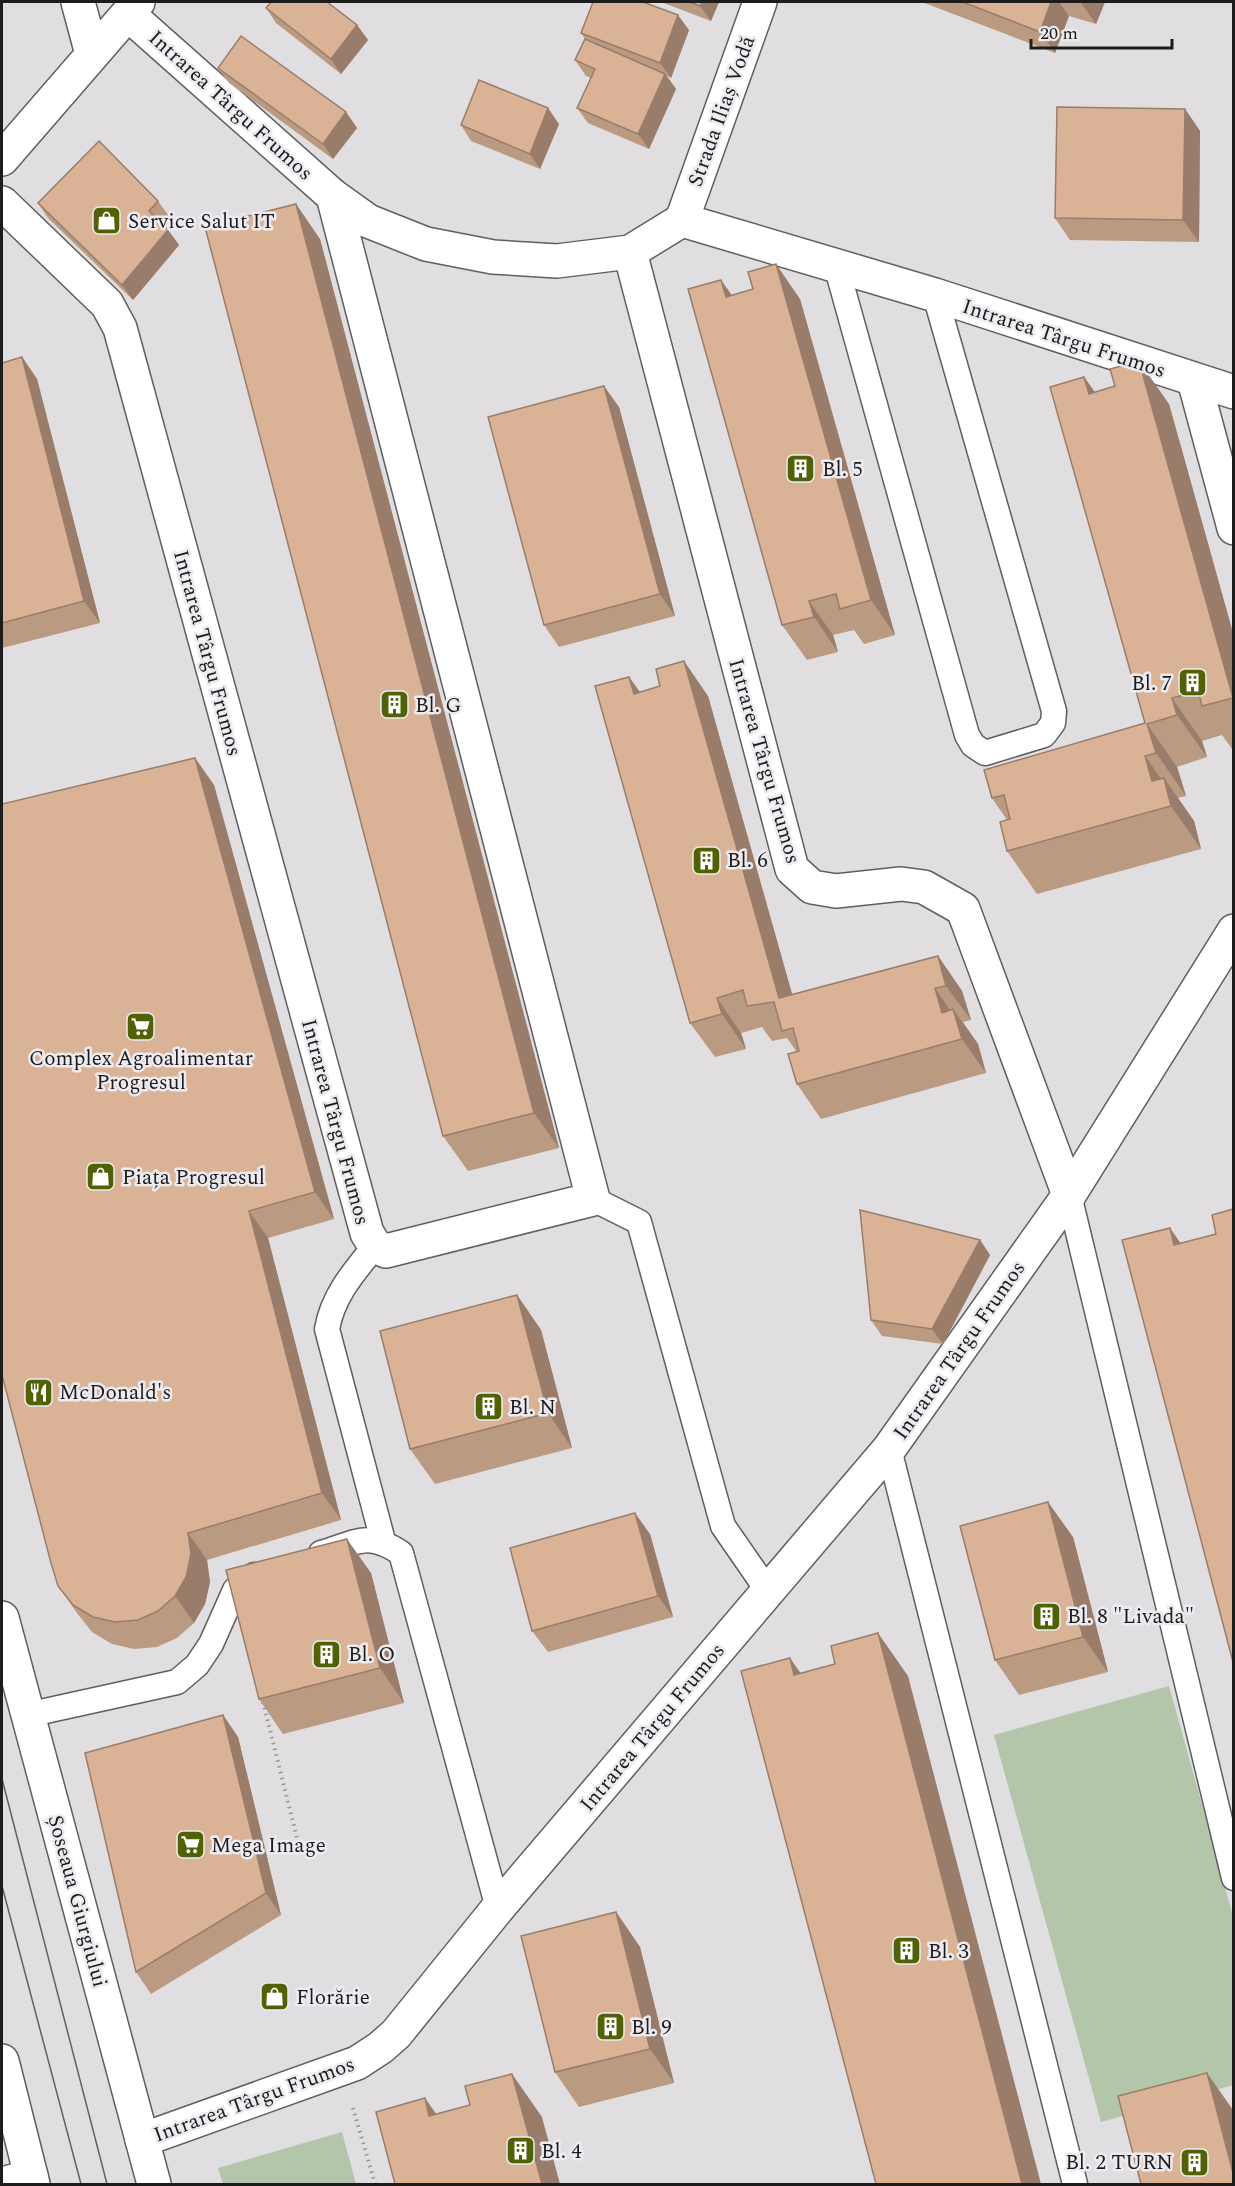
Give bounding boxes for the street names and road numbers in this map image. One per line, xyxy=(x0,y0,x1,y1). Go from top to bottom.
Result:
street label: Intrarea Târgu Frumos xyxy=(141,23,320,189)
street label: Strada Iliaș Vodă xyxy=(680,31,764,191)
street label: Intrarea Târgu Frumos xyxy=(958,291,1170,387)
street label: Intrarea Târgu Frumos xyxy=(164,547,250,760)
street label: Intrarea Târgu Frumos xyxy=(719,655,809,868)
street label: Intrarea Târgu Frumos xyxy=(292,1016,378,1229)
street label: Intrarea Târgu Frumos xyxy=(886,1254,1034,1447)
street label: Intrarea Târgu Frumos xyxy=(572,1636,733,1819)
street label: Șoseaua Giurgiului xyxy=(39,1812,115,1991)
street label: Intrarea Târgu Frumos xyxy=(149,2049,360,2151)

